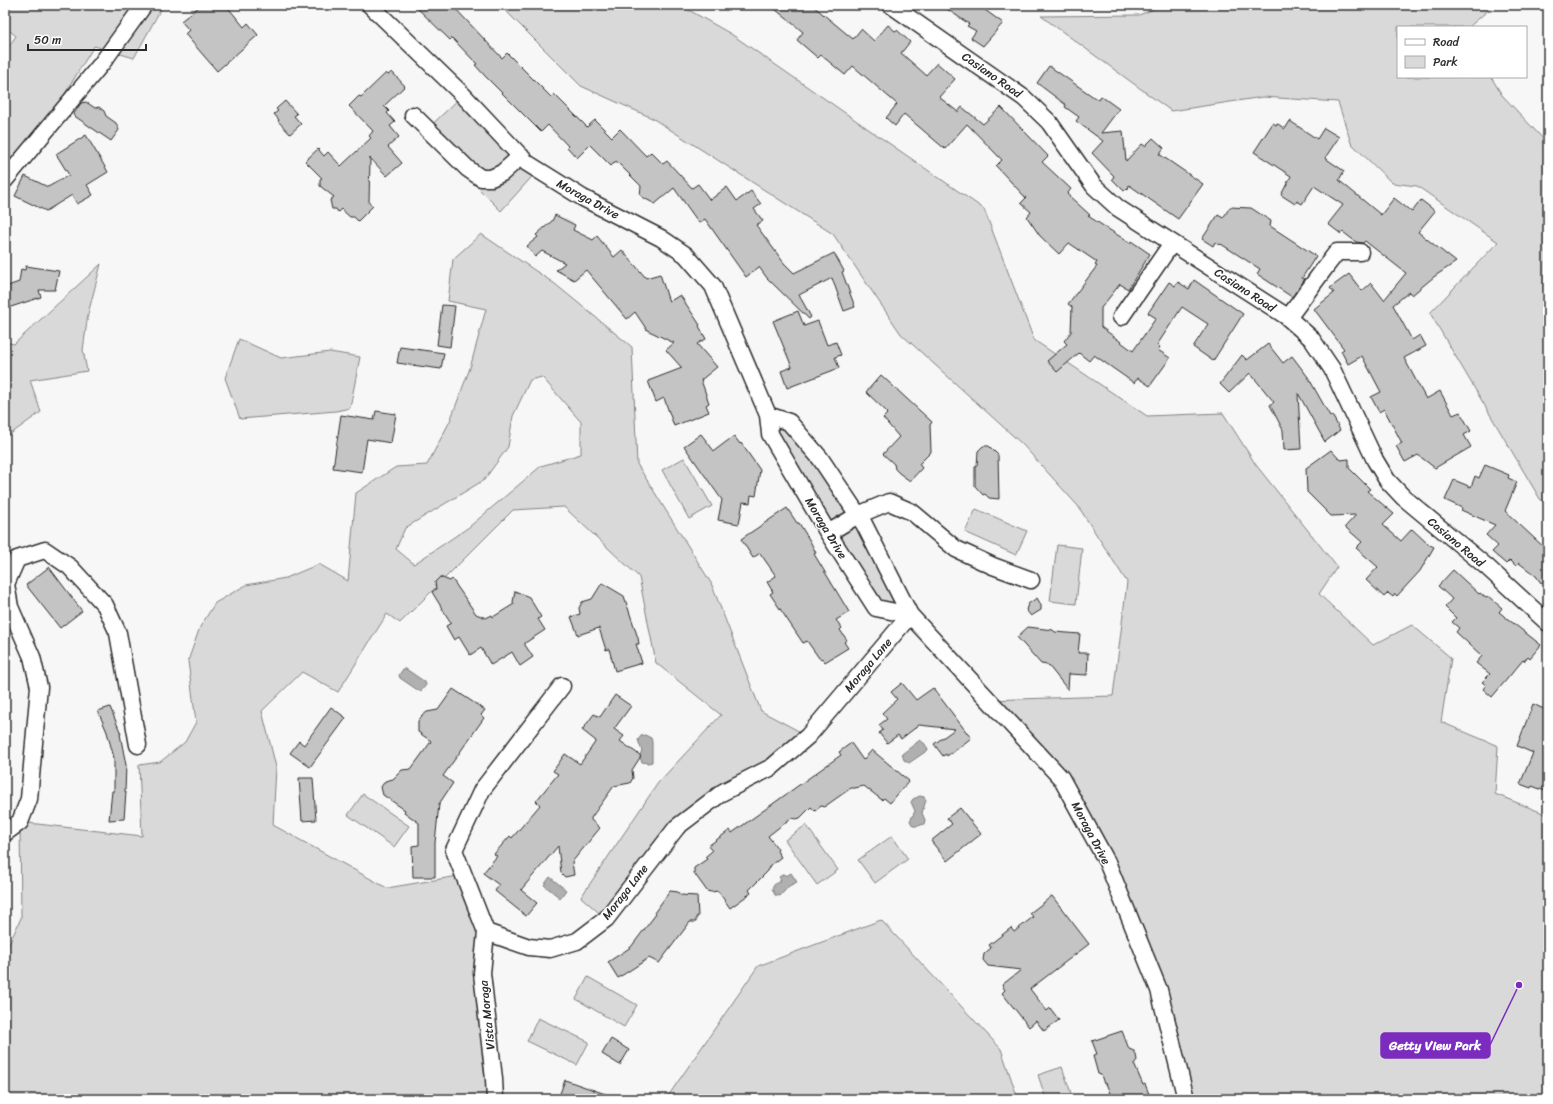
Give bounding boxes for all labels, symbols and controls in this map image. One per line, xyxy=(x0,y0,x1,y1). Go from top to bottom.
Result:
scale bar xyxy=(28,26,146,52)
legend xyxy=(1397,26,1527,78)
text: 50 m xyxy=(34,29,61,51)
text: Road xyxy=(1433,31,1460,53)
street label: Casiano Road xyxy=(957,46,1027,104)
text: Park xyxy=(1433,51,1458,73)
street label: Moraga Drive xyxy=(552,173,624,225)
street label: Casiano Road xyxy=(1210,262,1281,319)
street label: Moraga Drive xyxy=(799,493,853,563)
street label: Casiano Road xyxy=(1422,511,1490,573)
street label: Moraga Lane xyxy=(838,633,898,697)
street label: Moraga Drive xyxy=(1065,797,1117,869)
street label: Moraga Lane xyxy=(596,859,654,925)
street label: Vista Moraga xyxy=(472,978,502,1051)
callout: Getty View Park xyxy=(1381,1033,1490,1058)
text: Getty View Park xyxy=(1388,1034,1482,1057)

